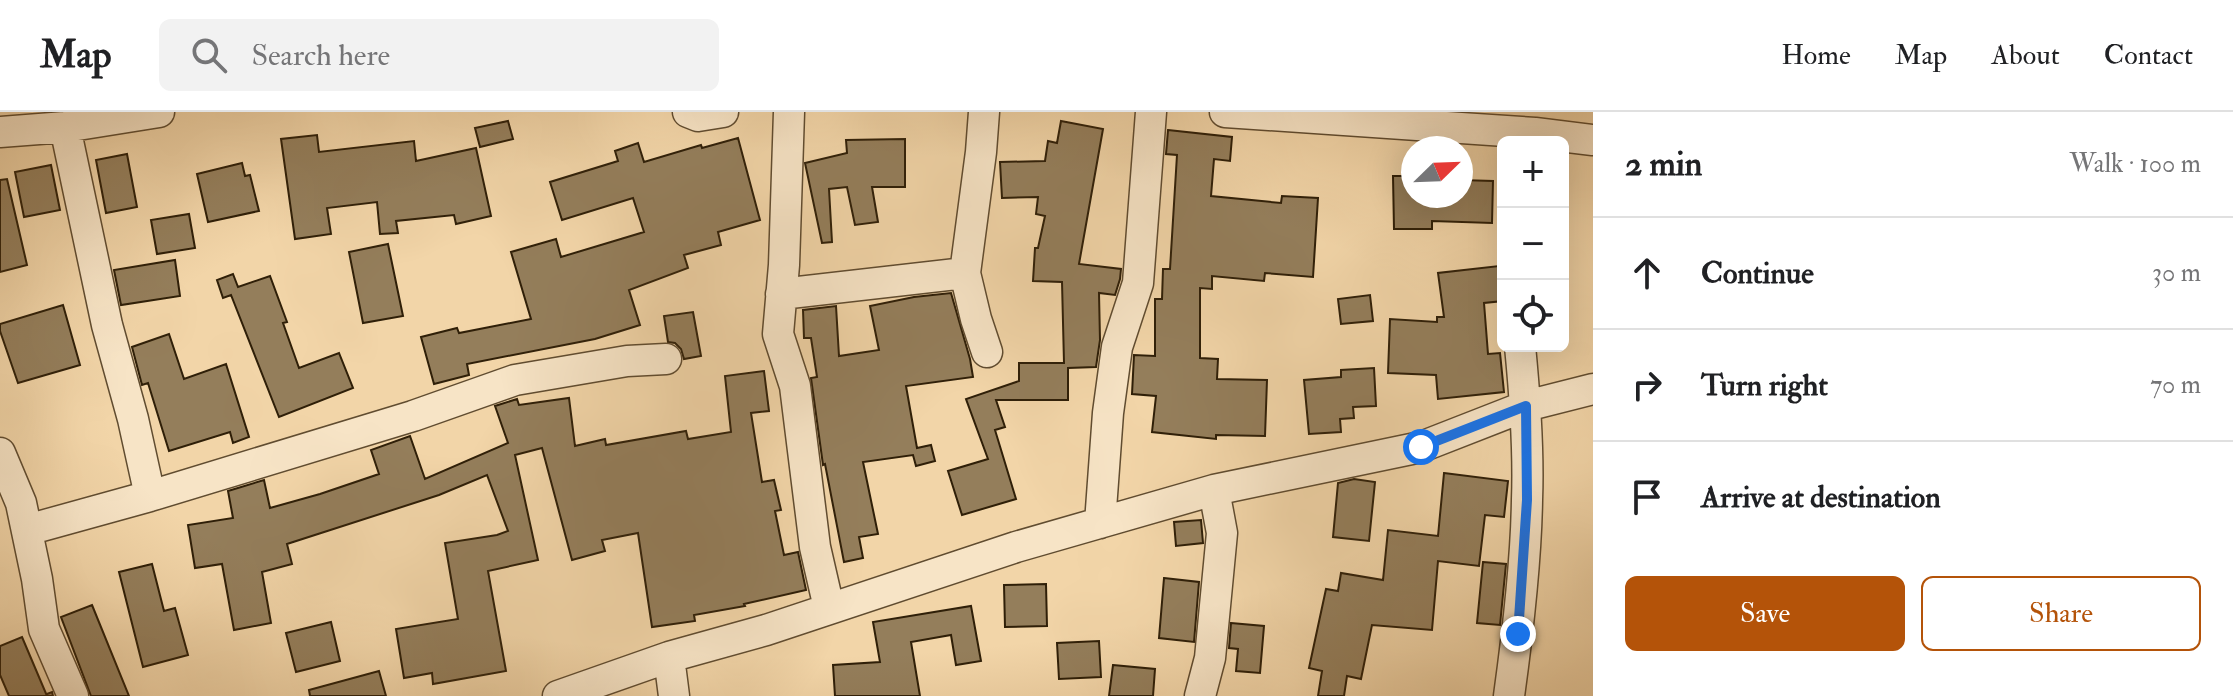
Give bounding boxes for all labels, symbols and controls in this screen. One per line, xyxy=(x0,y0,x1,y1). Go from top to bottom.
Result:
search box xyxy=(159,19,719,91)
text: Map xyxy=(40,31,111,79)
icon: search xyxy=(187,33,231,77)
text: Search here xyxy=(251,37,390,74)
text: Home xyxy=(1781,38,1851,73)
text: Map xyxy=(1895,38,1947,73)
text: About xyxy=(1991,38,2060,73)
text: Contact xyxy=(2104,38,2193,73)
north arrow xyxy=(1401,136,1473,208)
map controls xyxy=(1497,136,1569,352)
button: + xyxy=(1497,136,1569,208)
text: 2 min xyxy=(1625,143,1702,186)
text: Walk · 100 m xyxy=(2070,148,2201,180)
button: − xyxy=(1497,208,1569,280)
icon: ahead xyxy=(1625,251,1669,295)
text: Continue xyxy=(1701,255,1814,292)
text: 30 m xyxy=(2152,257,2201,289)
button: locate xyxy=(1497,280,1569,352)
icon: right xyxy=(1625,363,1669,407)
text: Turn right xyxy=(1701,367,1828,404)
text: 70 m xyxy=(2150,369,2201,401)
route start xyxy=(1403,429,1439,465)
icon: arrive xyxy=(1625,475,1669,519)
text: Arrive at destination xyxy=(1701,479,1941,516)
button: Save xyxy=(1625,576,1905,651)
button: Share xyxy=(1921,576,2201,651)
route end xyxy=(1500,616,1536,652)

